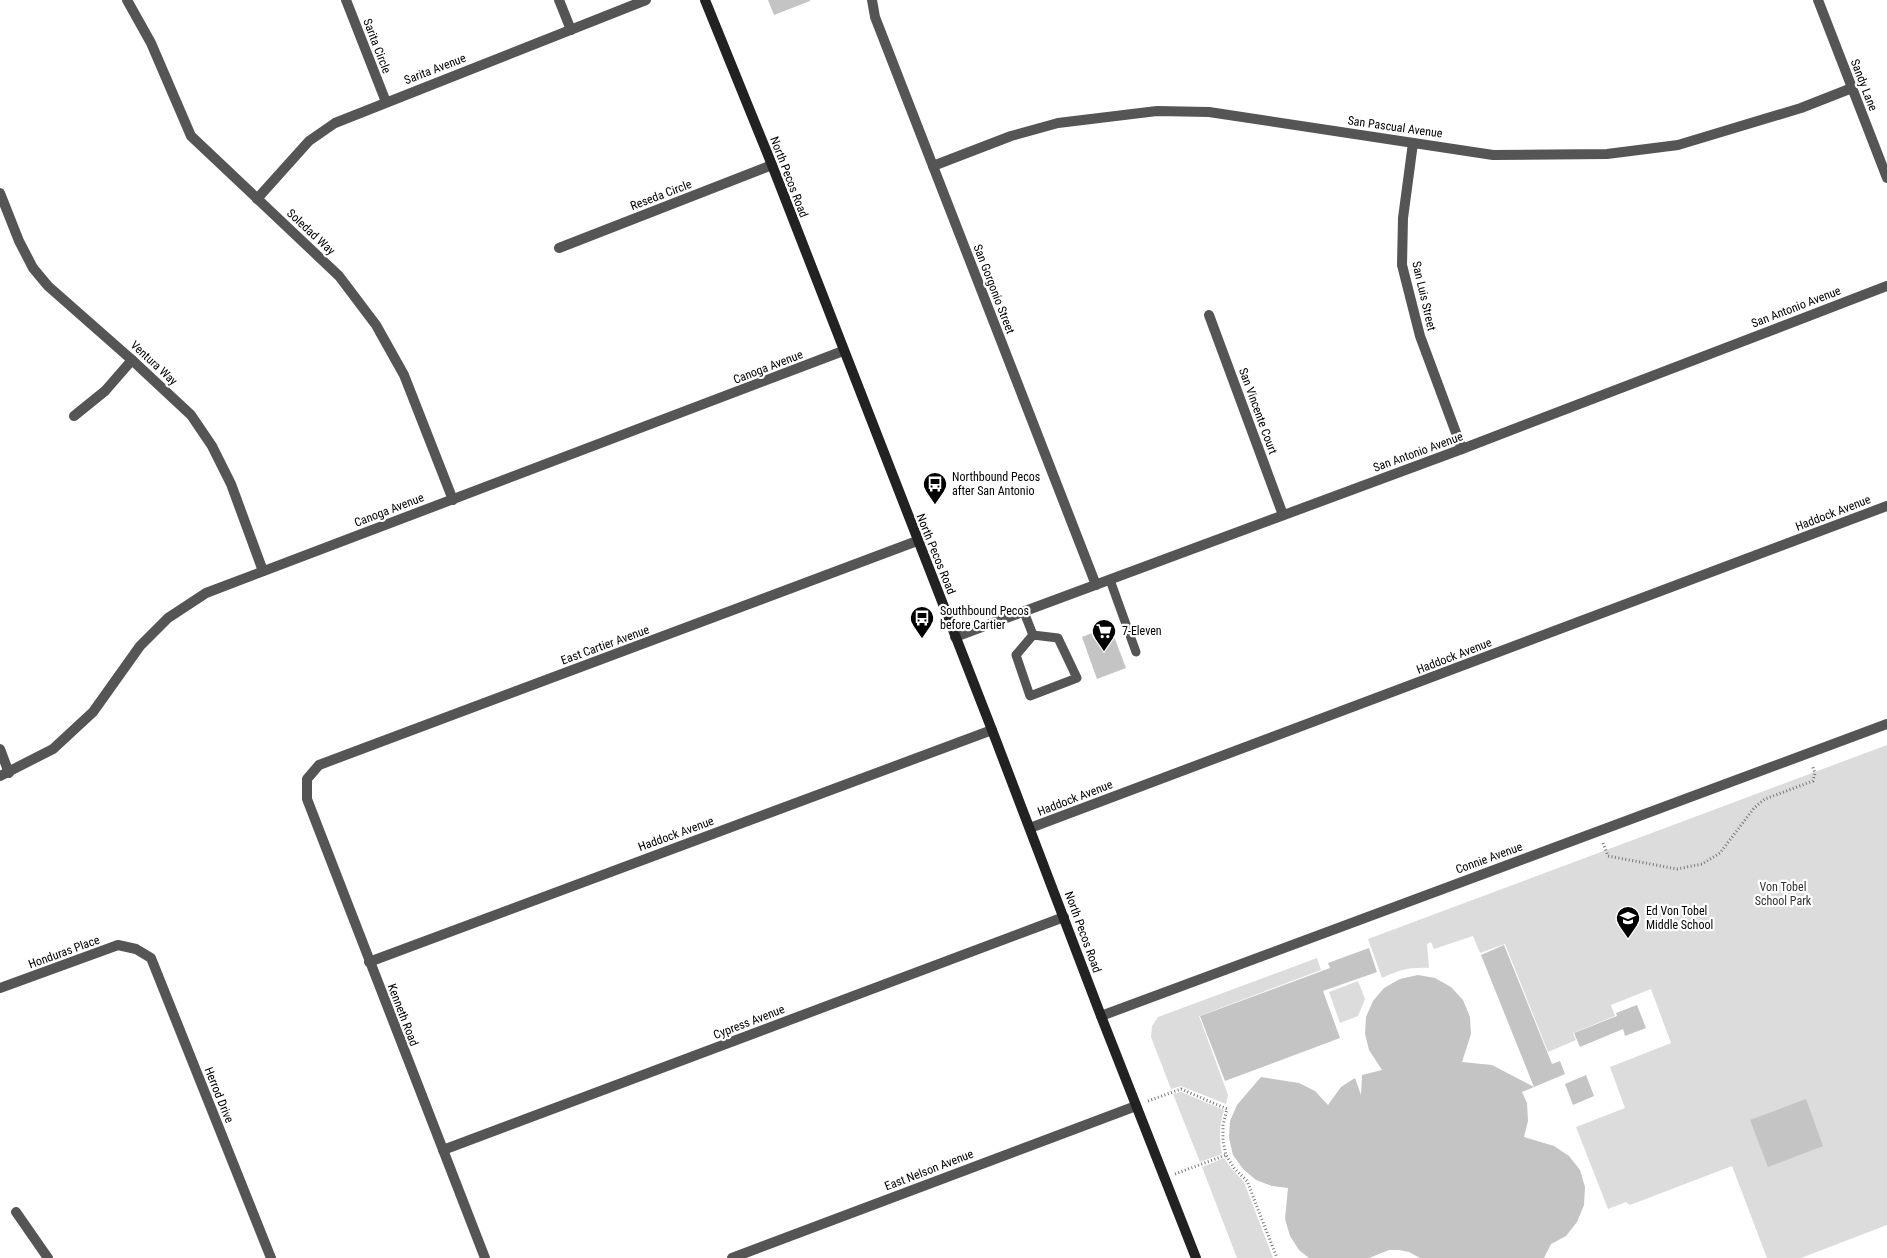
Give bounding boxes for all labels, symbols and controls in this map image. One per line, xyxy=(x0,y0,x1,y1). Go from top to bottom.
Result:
street label: Sarita Circle xyxy=(360,17,394,76)
street label: Sarita Avenue xyxy=(402,51,468,87)
street label: Sandy Lane xyxy=(1848,57,1880,113)
street label: San Pascual Avenue xyxy=(1347,113,1444,141)
street label: North Pecos Road xyxy=(767,135,811,220)
street label: Reseda Circle xyxy=(628,177,694,213)
street label: Soledad Way xyxy=(284,206,338,258)
street label: San Gorgonio Street xyxy=(971,242,1018,336)
street label: San Luis Street xyxy=(1409,260,1439,333)
street label: San Antonio Avenue xyxy=(1749,283,1843,330)
street label: Ventura Way xyxy=(128,338,180,388)
street label: Canoga Avenue xyxy=(731,347,805,387)
street label: San Vincente Court xyxy=(1236,366,1280,457)
street label: San Antonio Avenue xyxy=(1371,429,1465,475)
place label: Northbound Pecos after San Antonio xyxy=(952,470,1040,498)
bus stop icon: Northbound Pecos after San Antonio xyxy=(922,471,948,505)
street label: Canoga Avenue xyxy=(352,490,426,530)
street label: Haddock Avenue xyxy=(1793,492,1873,534)
street label: North Pecos Road xyxy=(913,512,959,596)
place label: Southbound Pecos before Cartier xyxy=(940,604,1029,632)
bus stop icon: Southbound Pecos before Cartier xyxy=(909,605,935,639)
supermarket icon: 7-Eleven xyxy=(1091,618,1117,652)
street label: East Cartier Avenue xyxy=(559,622,651,667)
place label: 7-Eleven xyxy=(1122,624,1162,638)
street label: Haddock Avenue xyxy=(1414,635,1494,677)
street label: Haddock Avenue xyxy=(1035,777,1115,819)
street label: Haddock Avenue xyxy=(636,814,716,854)
street label: Connie Avenue xyxy=(1454,839,1525,877)
park label: Von Tobel School Park xyxy=(1755,880,1812,908)
street label: North Pecos Road xyxy=(1062,889,1104,975)
place label: Ed Von Tobel Middle School xyxy=(1646,904,1713,932)
school or university icon: Ed Von Tobel Middle School xyxy=(1615,905,1641,939)
street label: Honduras Place xyxy=(26,933,102,971)
street label: Kenneth Road xyxy=(385,982,421,1048)
street label: Cypress Avenue xyxy=(711,1002,787,1042)
street label: Herrod Drive xyxy=(201,1065,237,1125)
street label: East Nelson Avenue xyxy=(883,1147,976,1193)

